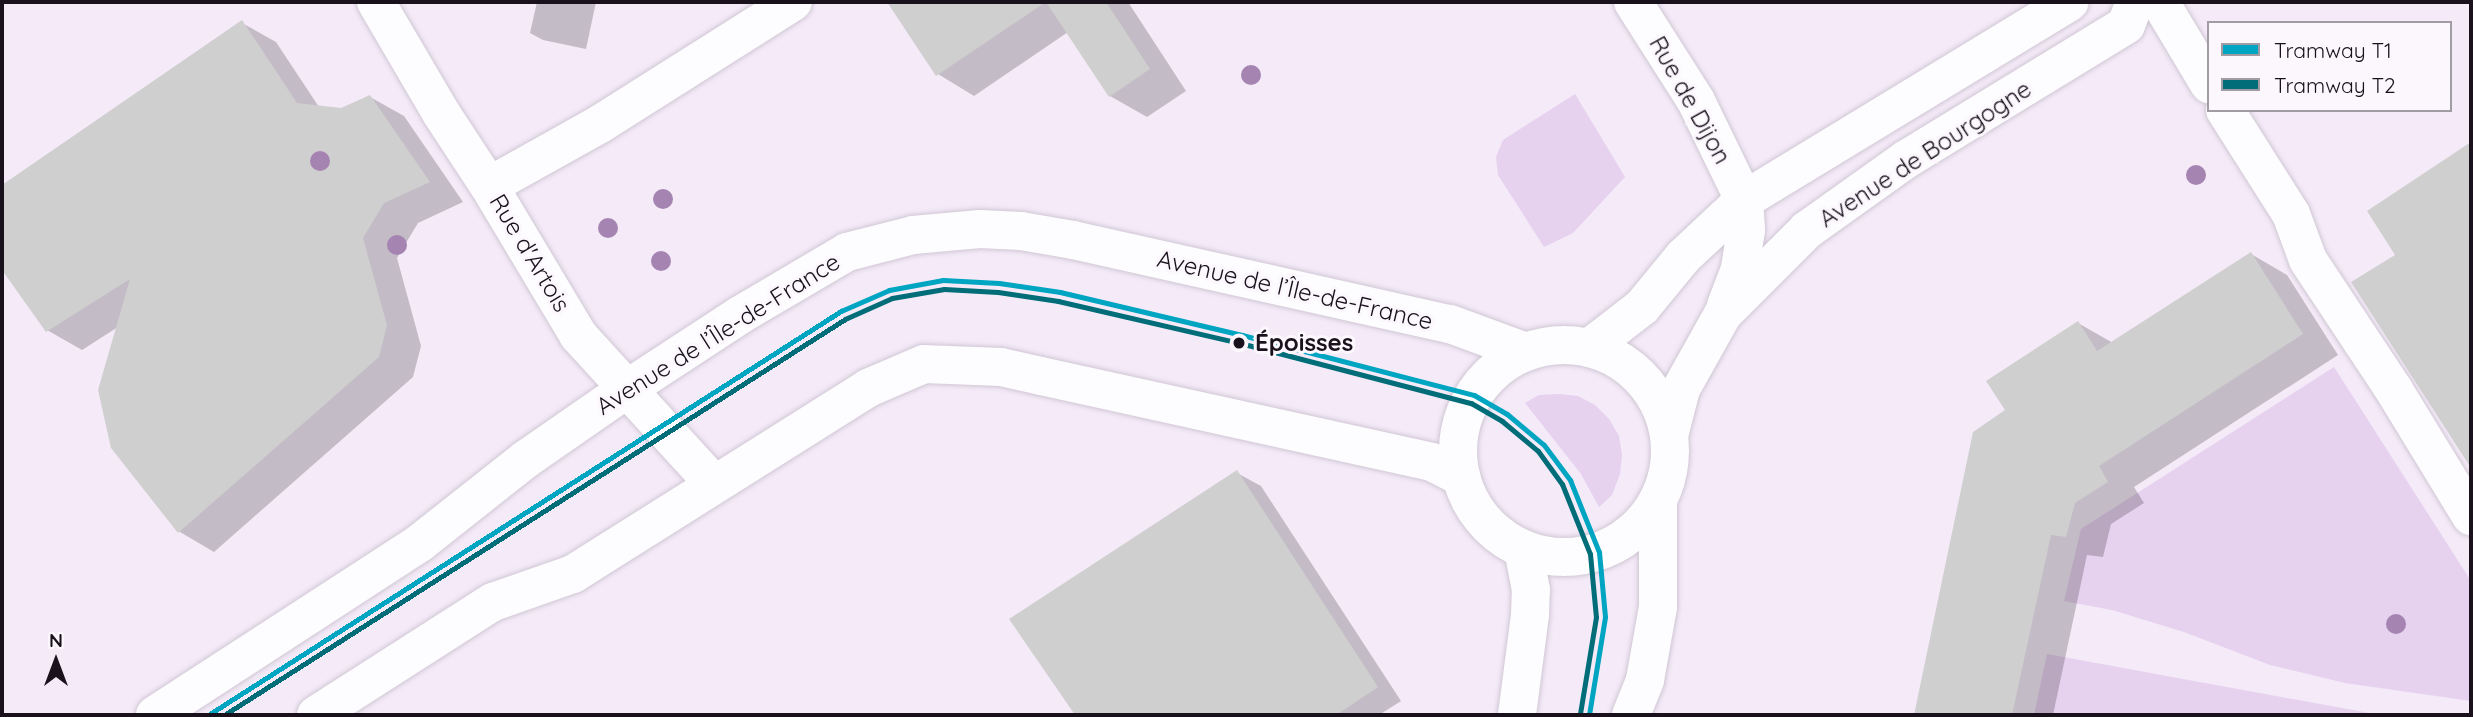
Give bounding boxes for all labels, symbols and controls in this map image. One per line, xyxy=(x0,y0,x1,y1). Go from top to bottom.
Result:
legend xyxy=(2207,21,2452,112)
street label: Rue de Dijon xyxy=(1643,31,1737,169)
text: Tramway T1 xyxy=(2274,37,2392,63)
text: Tramway T2 xyxy=(2274,72,2396,98)
street label: Avenue de Bourgogne xyxy=(1813,75,2037,233)
street label: Rue d'Artois xyxy=(484,189,576,317)
street label: Avenue de l’Île-de-France xyxy=(1154,244,1436,336)
street label: Avenue de l’Île-de-France xyxy=(591,247,845,421)
place label: Époisses xyxy=(1255,329,1353,357)
marker: Époisses xyxy=(1229,333,1249,353)
north arrow xyxy=(21,626,91,696)
text: N xyxy=(49,628,63,652)

